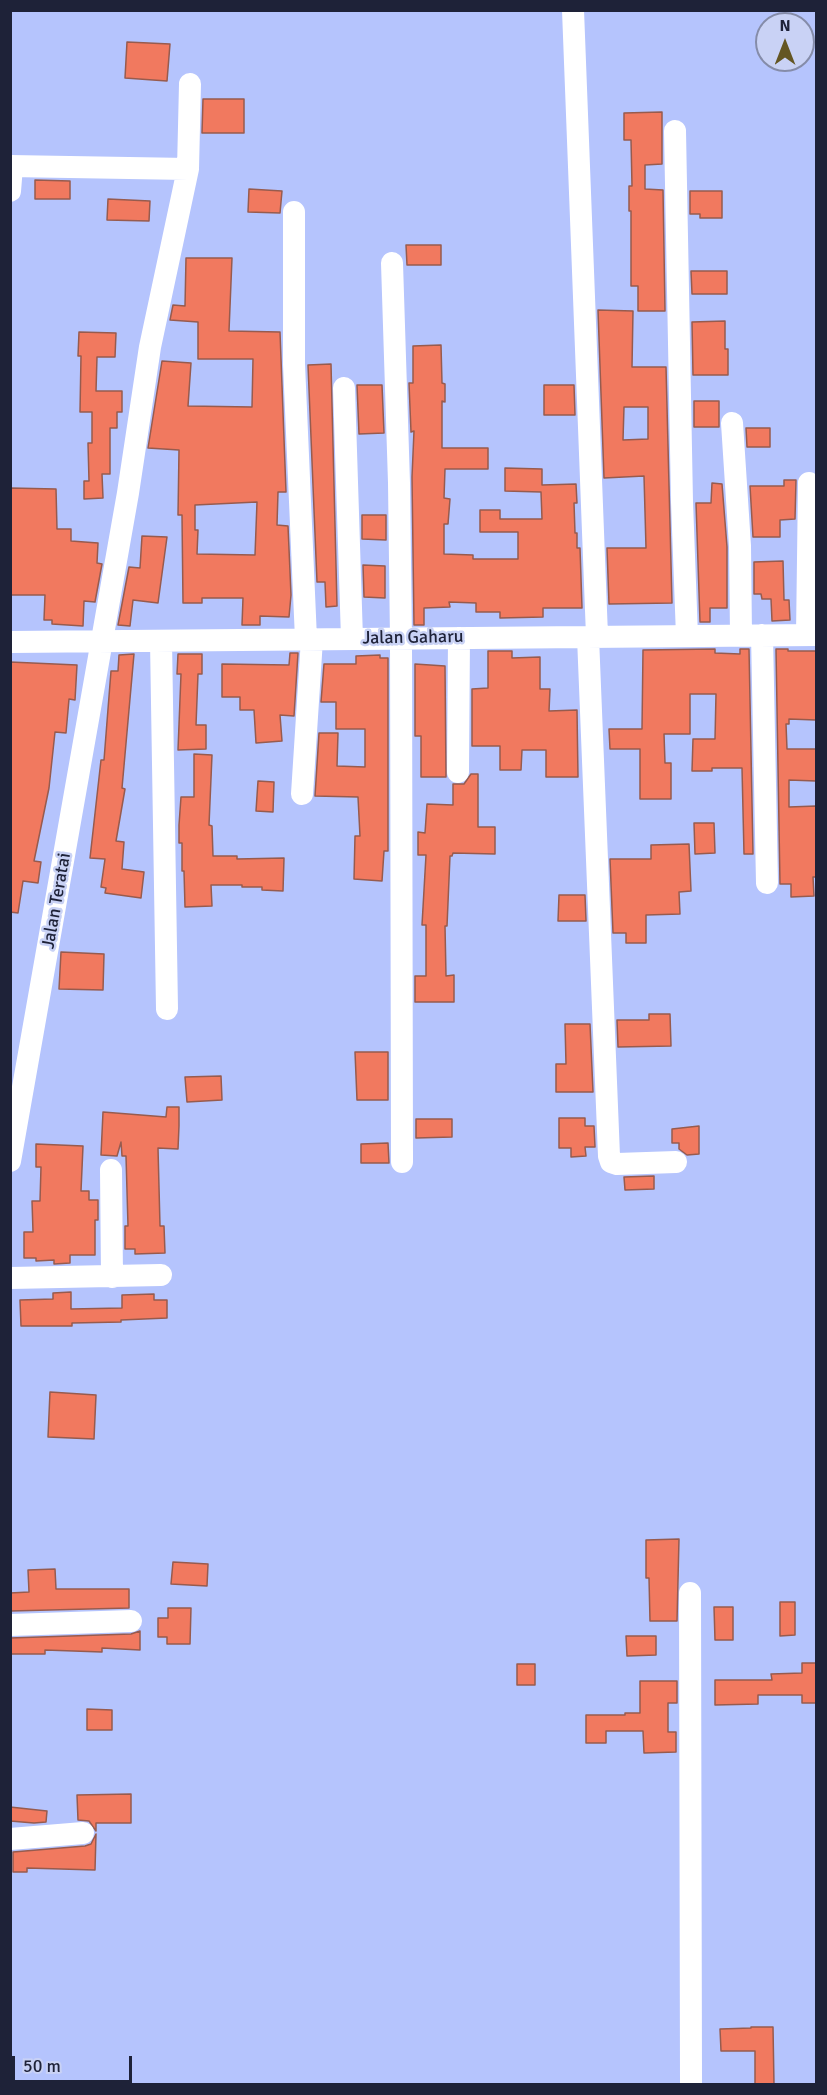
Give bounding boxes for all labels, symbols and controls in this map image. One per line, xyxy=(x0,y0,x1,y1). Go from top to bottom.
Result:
north arrow xyxy=(755,12,815,72)
text: N xyxy=(779,16,791,36)
street label: Jalan Gaharu xyxy=(362,626,464,650)
street label: Jalan Teratai xyxy=(38,851,76,951)
scale bar xyxy=(15,2044,135,2082)
text: 50 m xyxy=(23,2055,61,2077)

